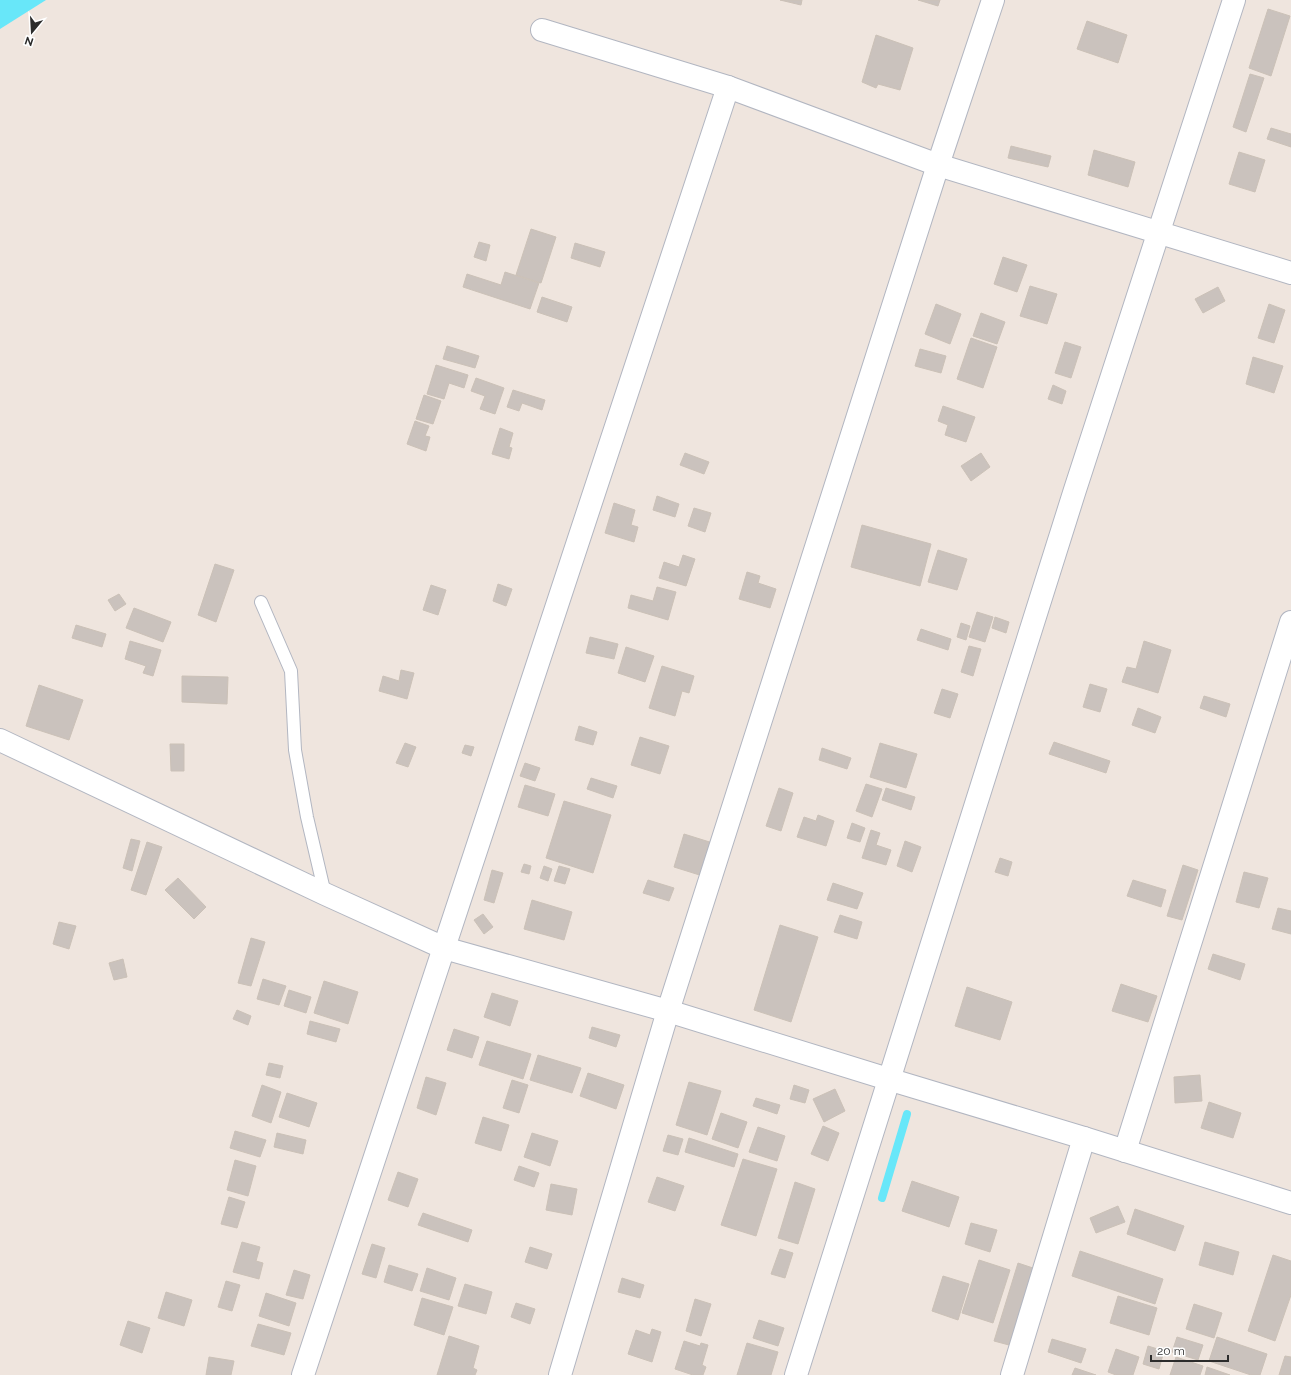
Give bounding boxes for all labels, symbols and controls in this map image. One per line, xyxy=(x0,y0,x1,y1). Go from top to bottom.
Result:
north arrow xyxy=(12,12,52,52)
text: N xyxy=(23,34,35,49)
scale bar xyxy=(1151,1337,1228,1363)
text: 20 m xyxy=(1157,1344,1185,1358)

